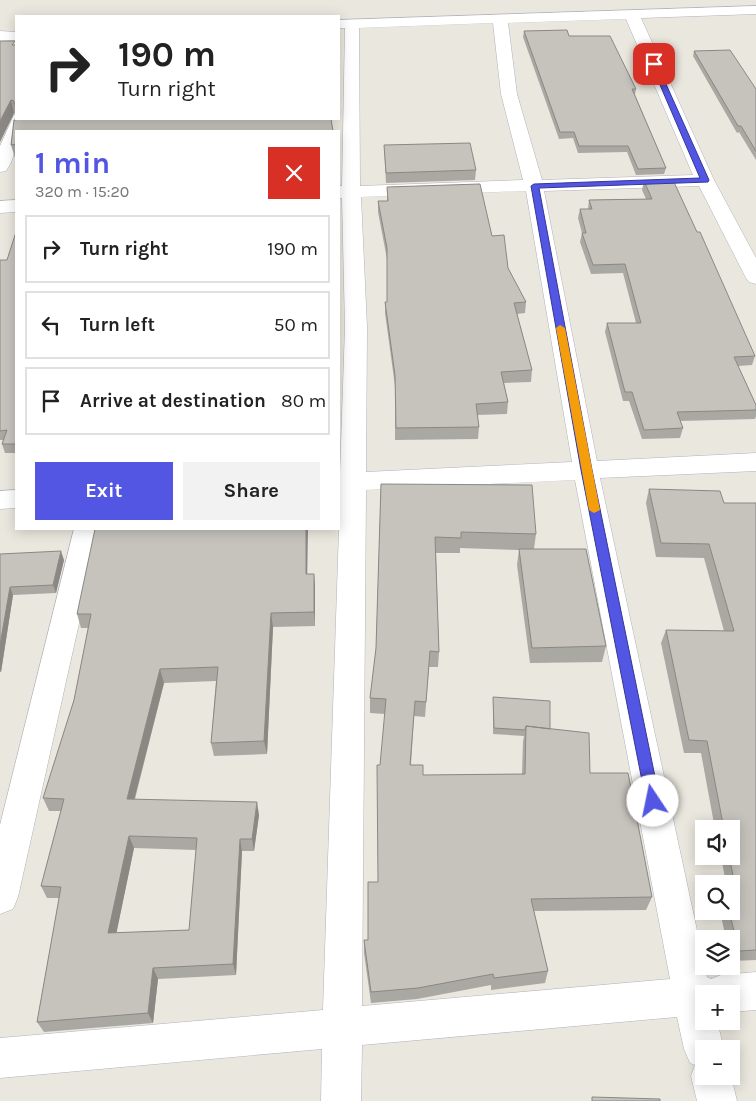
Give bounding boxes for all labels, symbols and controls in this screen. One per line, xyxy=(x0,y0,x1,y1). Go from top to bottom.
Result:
text: 190 m xyxy=(118,34,216,75)
icon: right xyxy=(35,35,100,100)
pin xyxy=(633,43,675,85)
icon: arrive xyxy=(640,50,668,78)
text: Turn right xyxy=(118,76,216,102)
text: 1 min xyxy=(35,145,110,181)
button: close xyxy=(268,147,320,199)
text: 320 m · 15:20 xyxy=(35,182,129,201)
icon: right xyxy=(37,235,65,263)
text: Turn right xyxy=(80,238,169,260)
text: 190 m xyxy=(267,238,318,260)
icon: left xyxy=(37,311,65,339)
text: Turn left xyxy=(80,314,155,336)
text: 50 m xyxy=(274,314,318,336)
icon: arrive xyxy=(37,387,65,415)
text: Arrive at destination xyxy=(80,390,266,412)
text: 80 m xyxy=(281,390,326,412)
button: Exit xyxy=(35,462,173,520)
button: Share xyxy=(183,462,320,520)
position arrow xyxy=(626,774,678,826)
map controls xyxy=(695,820,740,1085)
button: sound xyxy=(695,820,740,865)
button: search xyxy=(695,875,740,920)
button: layers xyxy=(695,930,740,975)
button: + xyxy=(695,985,740,1030)
button: − xyxy=(695,1040,740,1085)

